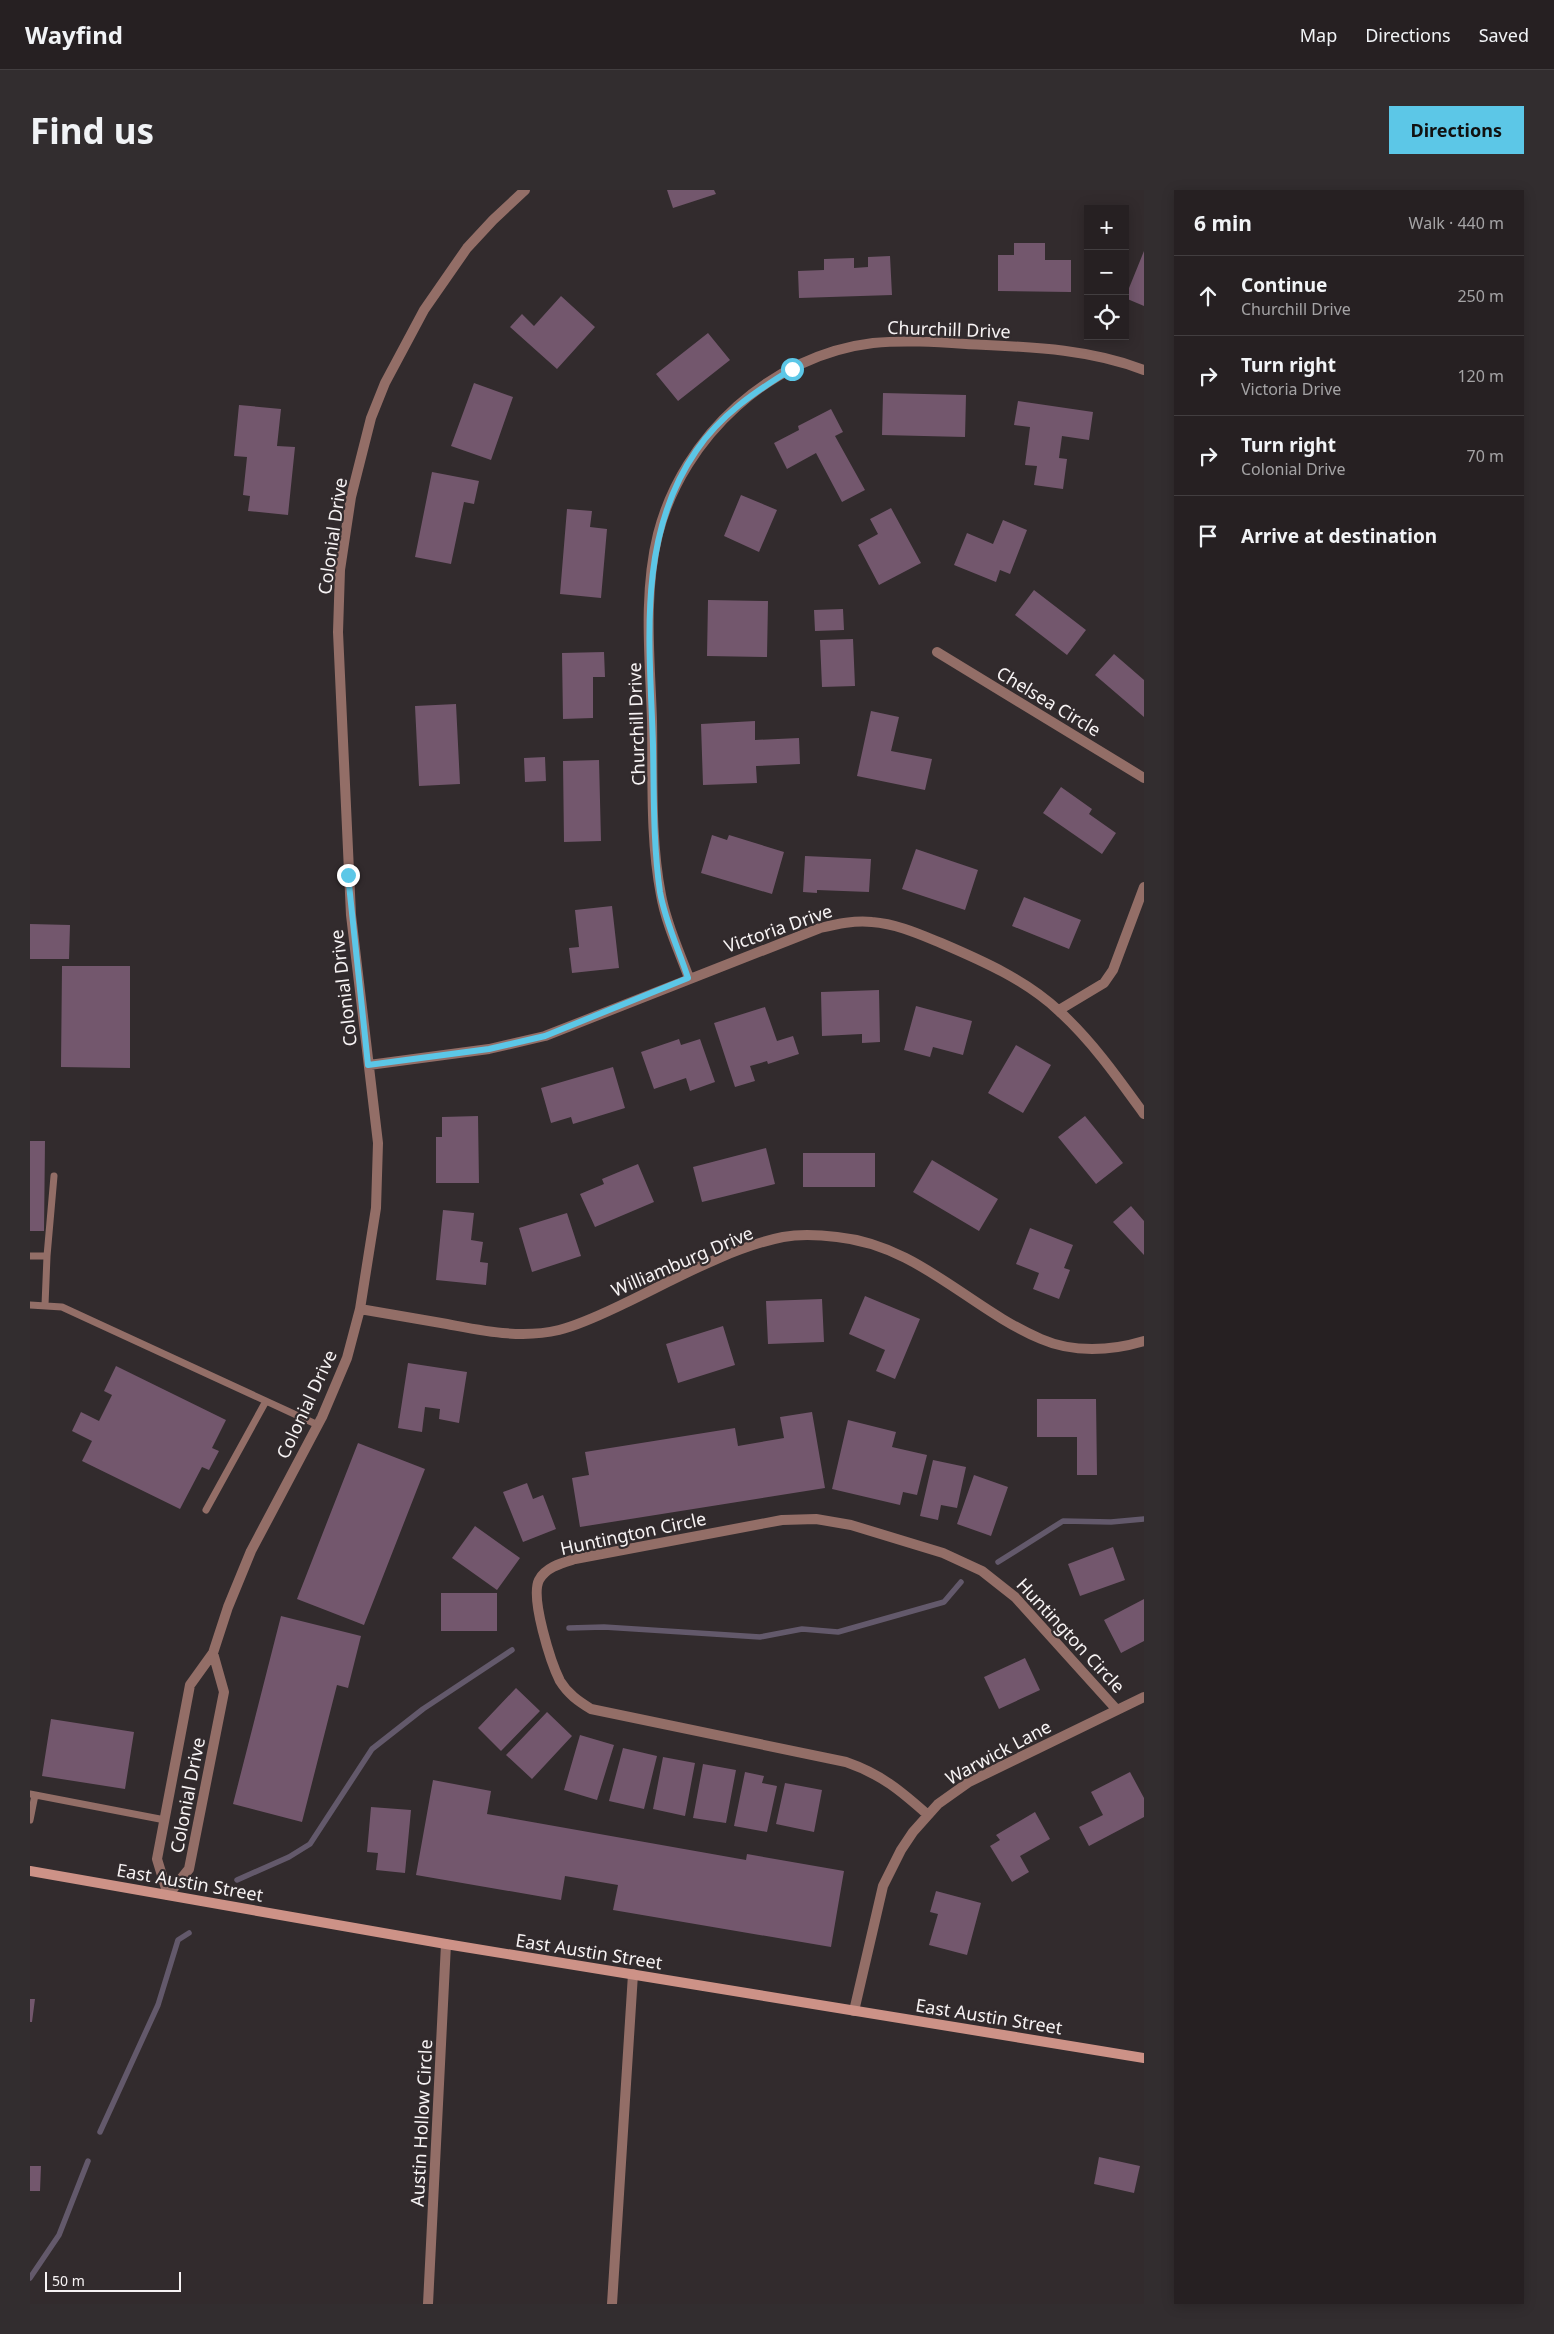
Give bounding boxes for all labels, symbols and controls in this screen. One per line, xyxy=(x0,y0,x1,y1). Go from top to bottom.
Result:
text: Wayfind xyxy=(25,18,123,51)
text: Map xyxy=(1300,23,1337,47)
text: Directions xyxy=(1365,23,1451,47)
text: Saved xyxy=(1479,23,1529,47)
button: Directions xyxy=(1389,106,1524,154)
text: Find us xyxy=(30,107,154,154)
map controls xyxy=(1084,205,1129,340)
button: + xyxy=(1084,205,1129,250)
text: 6 min xyxy=(1194,209,1252,237)
text: Walk · 440 m xyxy=(1409,212,1504,234)
button: − xyxy=(1084,250,1129,295)
text: Continue xyxy=(1241,272,1327,298)
icon: ahead xyxy=(1194,282,1222,310)
text: 250 m xyxy=(1457,285,1504,307)
button: locate xyxy=(1084,295,1129,340)
text: Churchill Drive xyxy=(1241,298,1351,320)
street label: Churchill Drive xyxy=(887,315,1011,343)
text: Turn right xyxy=(1241,352,1336,378)
route start xyxy=(781,358,804,381)
icon: right xyxy=(1194,362,1222,390)
text: 120 m xyxy=(1457,365,1504,387)
text: Victoria Drive xyxy=(1241,378,1341,400)
text: Turn right xyxy=(1241,432,1336,458)
icon: right xyxy=(1194,442,1222,470)
text: 70 m xyxy=(1467,445,1504,467)
text: Colonial Drive xyxy=(1241,458,1345,480)
street label: Colonial Drive xyxy=(312,476,352,596)
icon: arrive xyxy=(1194,522,1222,550)
text: Arrive at destination xyxy=(1241,523,1437,549)
street label: Chelsea Circle xyxy=(993,660,1105,742)
street label: Churchill Drive xyxy=(622,662,650,786)
route end xyxy=(337,864,360,887)
street label: Victoria Drive xyxy=(721,898,835,958)
street label: Colonial Drive xyxy=(324,928,362,1048)
street label: Williamburg Drive xyxy=(607,1220,757,1302)
street label: Colonial Drive xyxy=(270,1346,342,1462)
street label: Huntington Circle xyxy=(558,1506,708,1560)
street label: Huntington Circle xyxy=(1012,1572,1130,1698)
street label: Warwick Lane xyxy=(941,1714,1055,1790)
street label: Colonial Drive xyxy=(164,1735,210,1855)
street label: East Austin Street xyxy=(115,1857,266,1907)
street label: East Austin Street xyxy=(514,1928,665,1975)
street label: East Austin Street xyxy=(914,1993,1065,2040)
street label: Austin Hollow Circle xyxy=(405,2039,437,2207)
scale bar xyxy=(45,2269,181,2292)
text: 50 m xyxy=(52,2271,85,2290)

